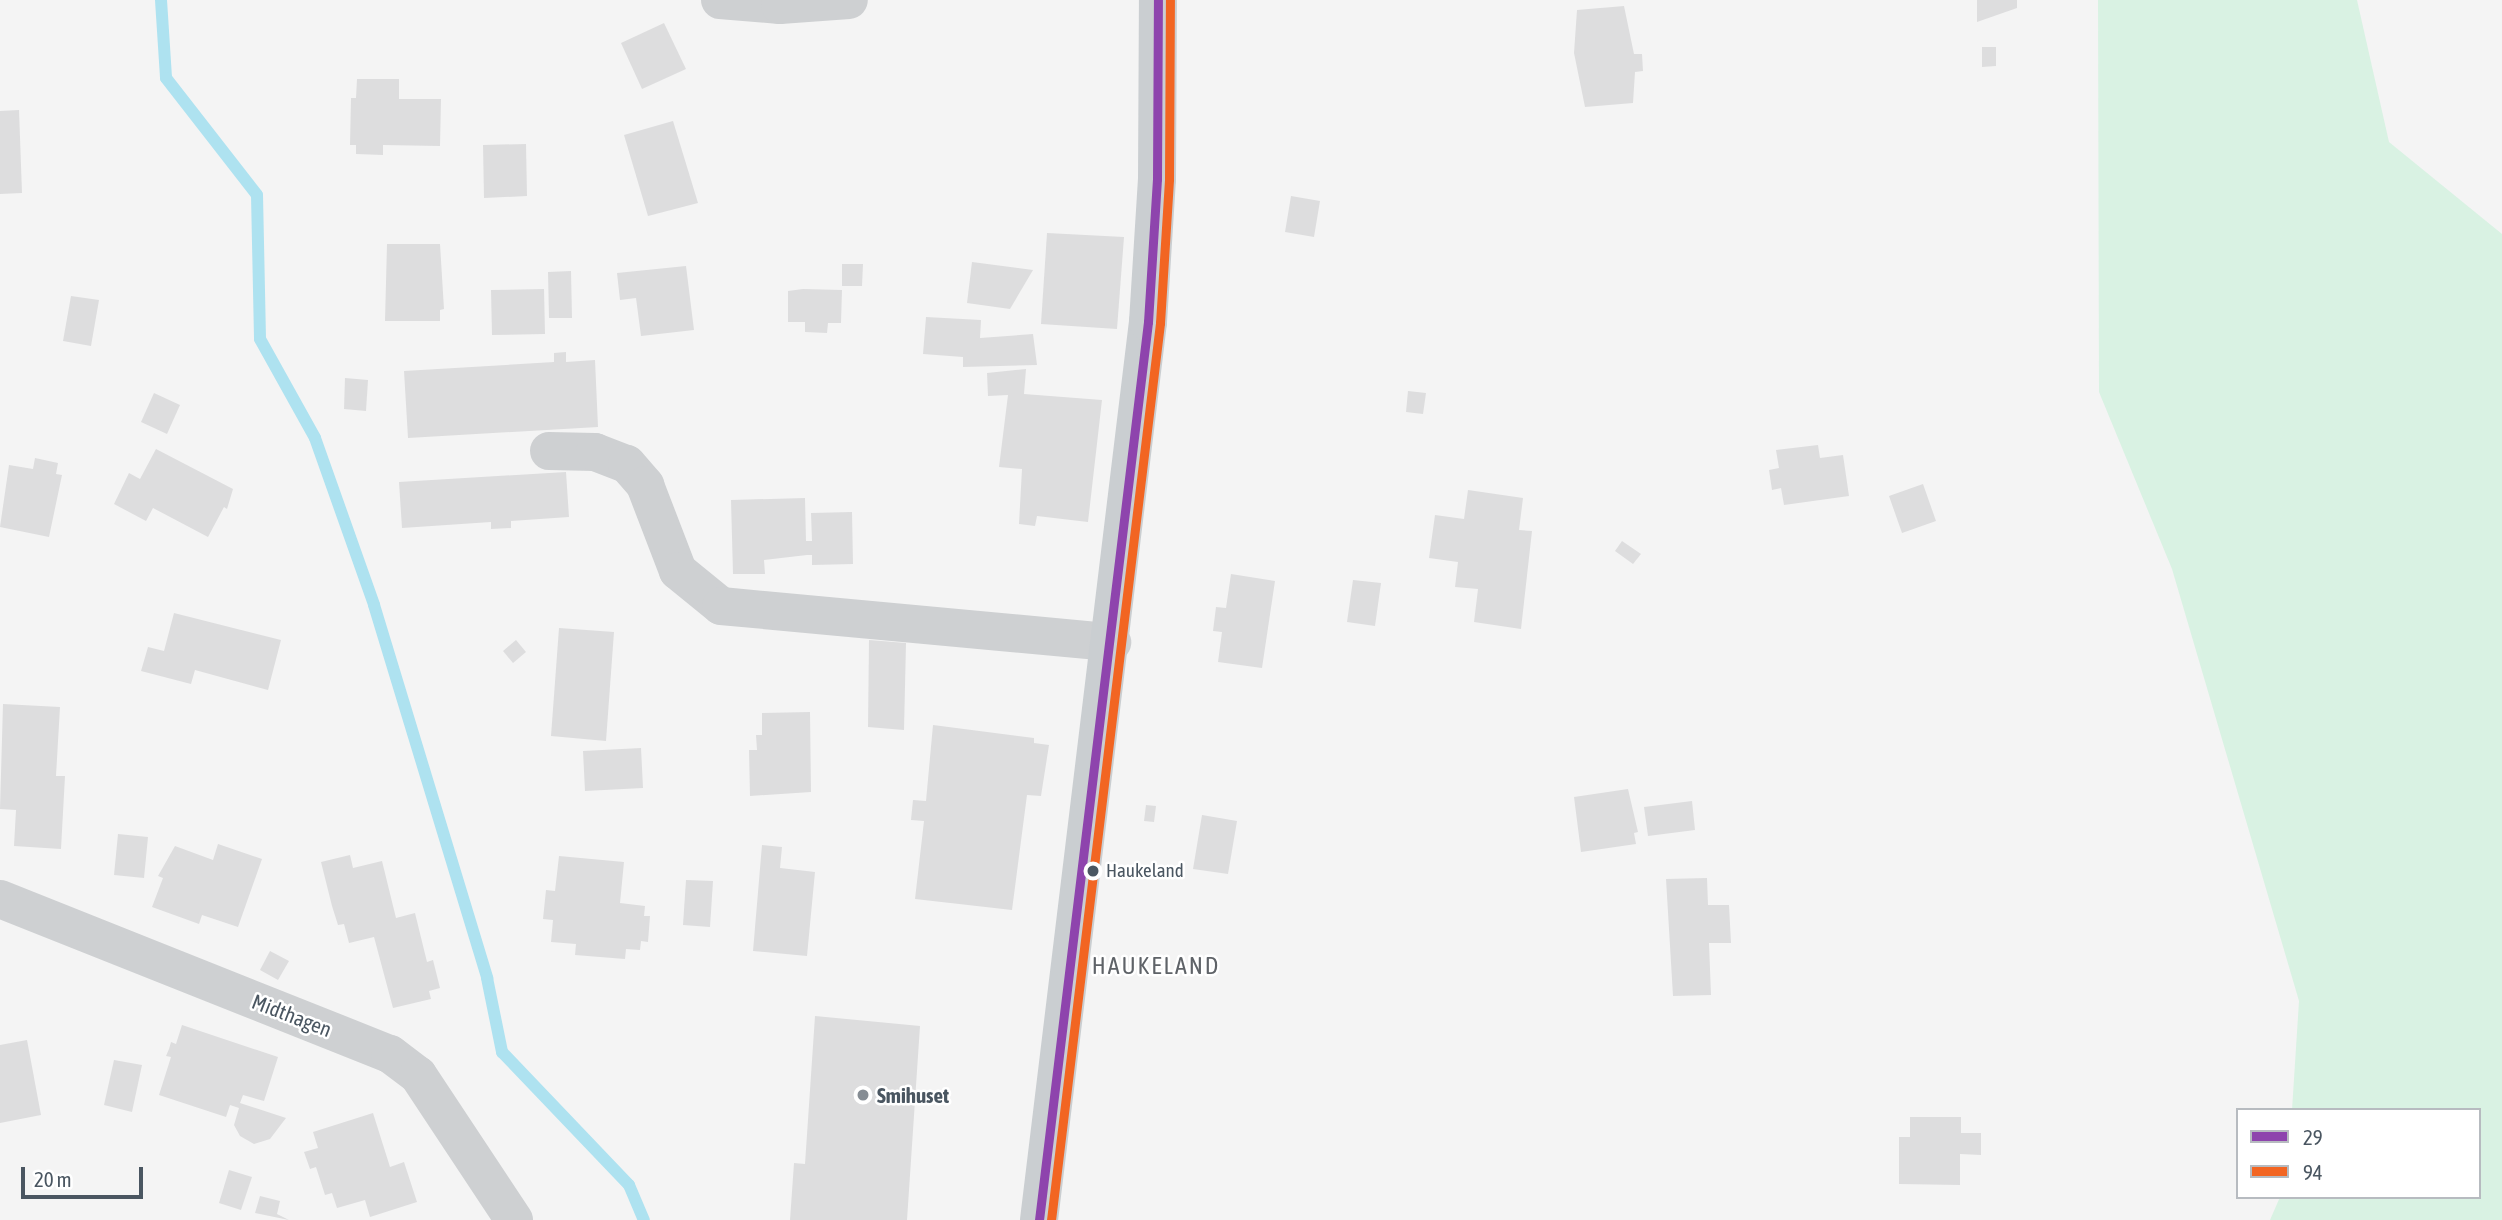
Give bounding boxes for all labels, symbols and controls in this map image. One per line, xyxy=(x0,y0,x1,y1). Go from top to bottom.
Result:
place label: Haukeland xyxy=(1106,860,1184,882)
marker: Haukeland xyxy=(1086,864,1100,878)
district label: HAUKELAND xyxy=(1093,952,1219,980)
street label: Midthagen xyxy=(249,988,335,1042)
place label: Smihuset xyxy=(877,1082,949,1108)
marker: Smihuset xyxy=(855,1087,871,1103)
legend xyxy=(2236,1108,2481,1199)
text: 29 xyxy=(2303,1125,2323,1149)
scale bar xyxy=(24,1154,147,1198)
text: 94 xyxy=(2303,1160,2323,1184)
text: 20 m xyxy=(34,1167,72,1191)

